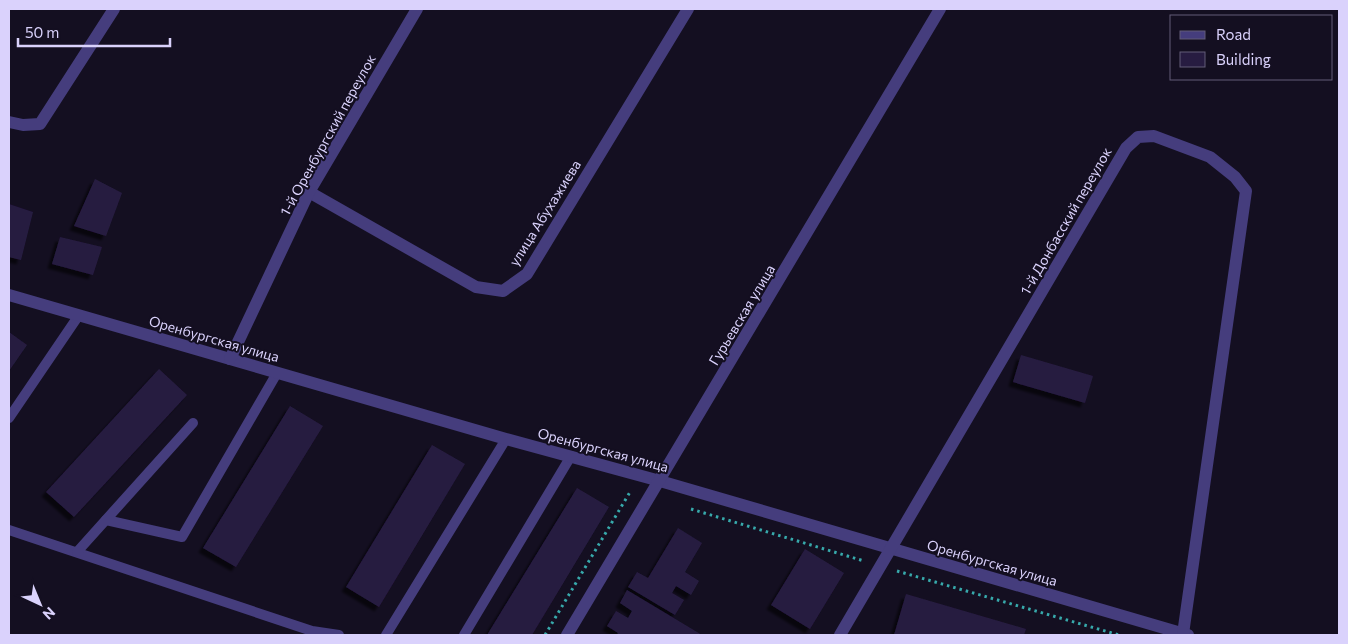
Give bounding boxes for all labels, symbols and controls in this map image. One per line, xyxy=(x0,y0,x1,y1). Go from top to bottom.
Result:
scale bar xyxy=(18,15,170,47)
legend xyxy=(1170,15,1333,80)
text: 50 m xyxy=(25,23,59,41)
text: Road xyxy=(1216,25,1251,43)
text: Building xyxy=(1216,50,1271,68)
street label: 1-й Оренбургский переулок xyxy=(276,51,379,218)
street label: 1-й Донбасский переулок xyxy=(1016,144,1115,297)
street label: улица Абухажиева xyxy=(505,157,584,269)
street label: Гурьевская улица xyxy=(705,261,778,368)
street label: Оренбургская улица xyxy=(147,312,281,365)
street label: Оренбургская улица xyxy=(536,424,670,475)
street label: Оренбургская улица xyxy=(925,536,1059,589)
north arrow xyxy=(15,579,65,629)
text: N xyxy=(40,604,59,623)

